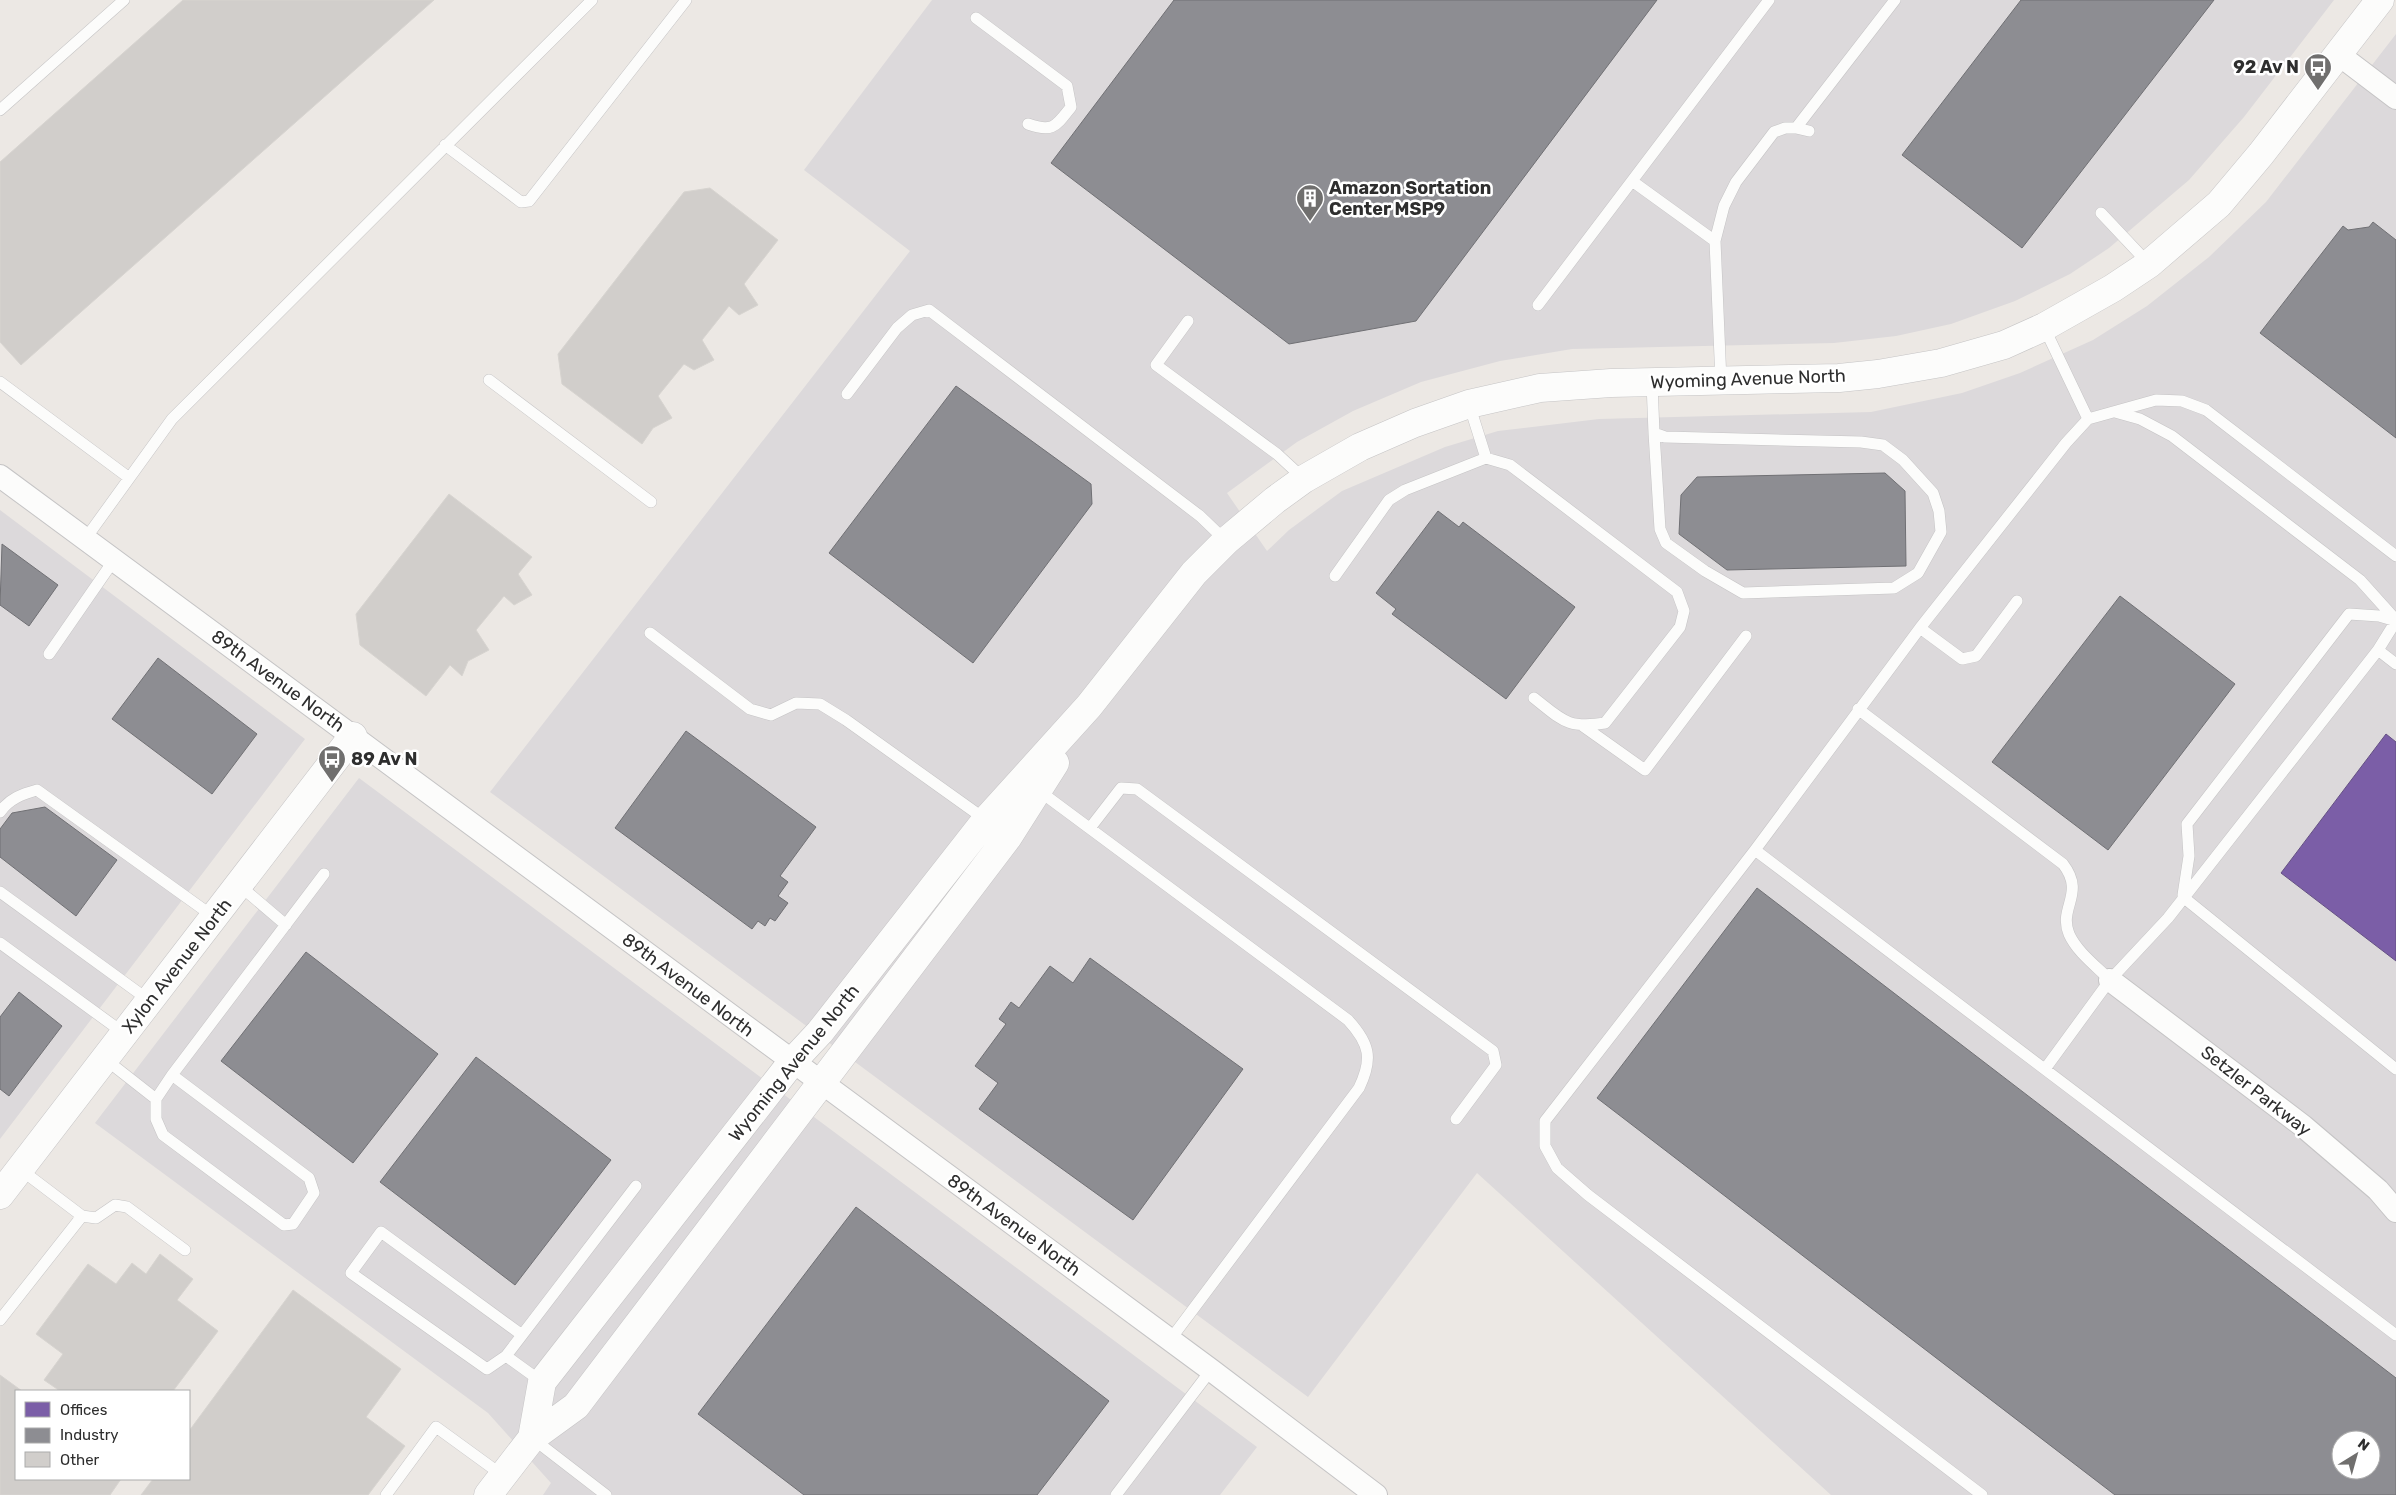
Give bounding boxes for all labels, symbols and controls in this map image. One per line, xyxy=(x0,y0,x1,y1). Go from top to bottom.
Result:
bus stop icon: 92 Av N xyxy=(2303,52,2333,91)
place label: 92 Av N xyxy=(2233,56,2299,78)
place label: Amazon Sortation Center MSP9 xyxy=(1329,177,1491,220)
building icon: Amazon Sortation Center MSP9 xyxy=(1295,183,1325,222)
street label: Wyoming Avenue North xyxy=(1650,365,1846,393)
street label: 89th Avenue North xyxy=(207,625,349,737)
bus stop icon: 89 Av N xyxy=(317,744,347,783)
place label: 89 Av N xyxy=(351,748,417,770)
street label: Xylon Avenue North xyxy=(117,894,237,1038)
street label: 89th Avenue North xyxy=(618,928,758,1042)
street label: Wyoming Avenue North xyxy=(724,980,864,1146)
street label: Setzler Parkway xyxy=(2196,1041,2316,1141)
street label: 89th Avenue North xyxy=(943,1169,1085,1281)
legend xyxy=(15,1390,190,1480)
text: Offices xyxy=(60,1401,108,1419)
text: Industry xyxy=(60,1426,119,1444)
north arrow xyxy=(2331,1430,2381,1480)
text: N xyxy=(2354,1435,2373,1455)
text: Other xyxy=(60,1451,100,1469)

